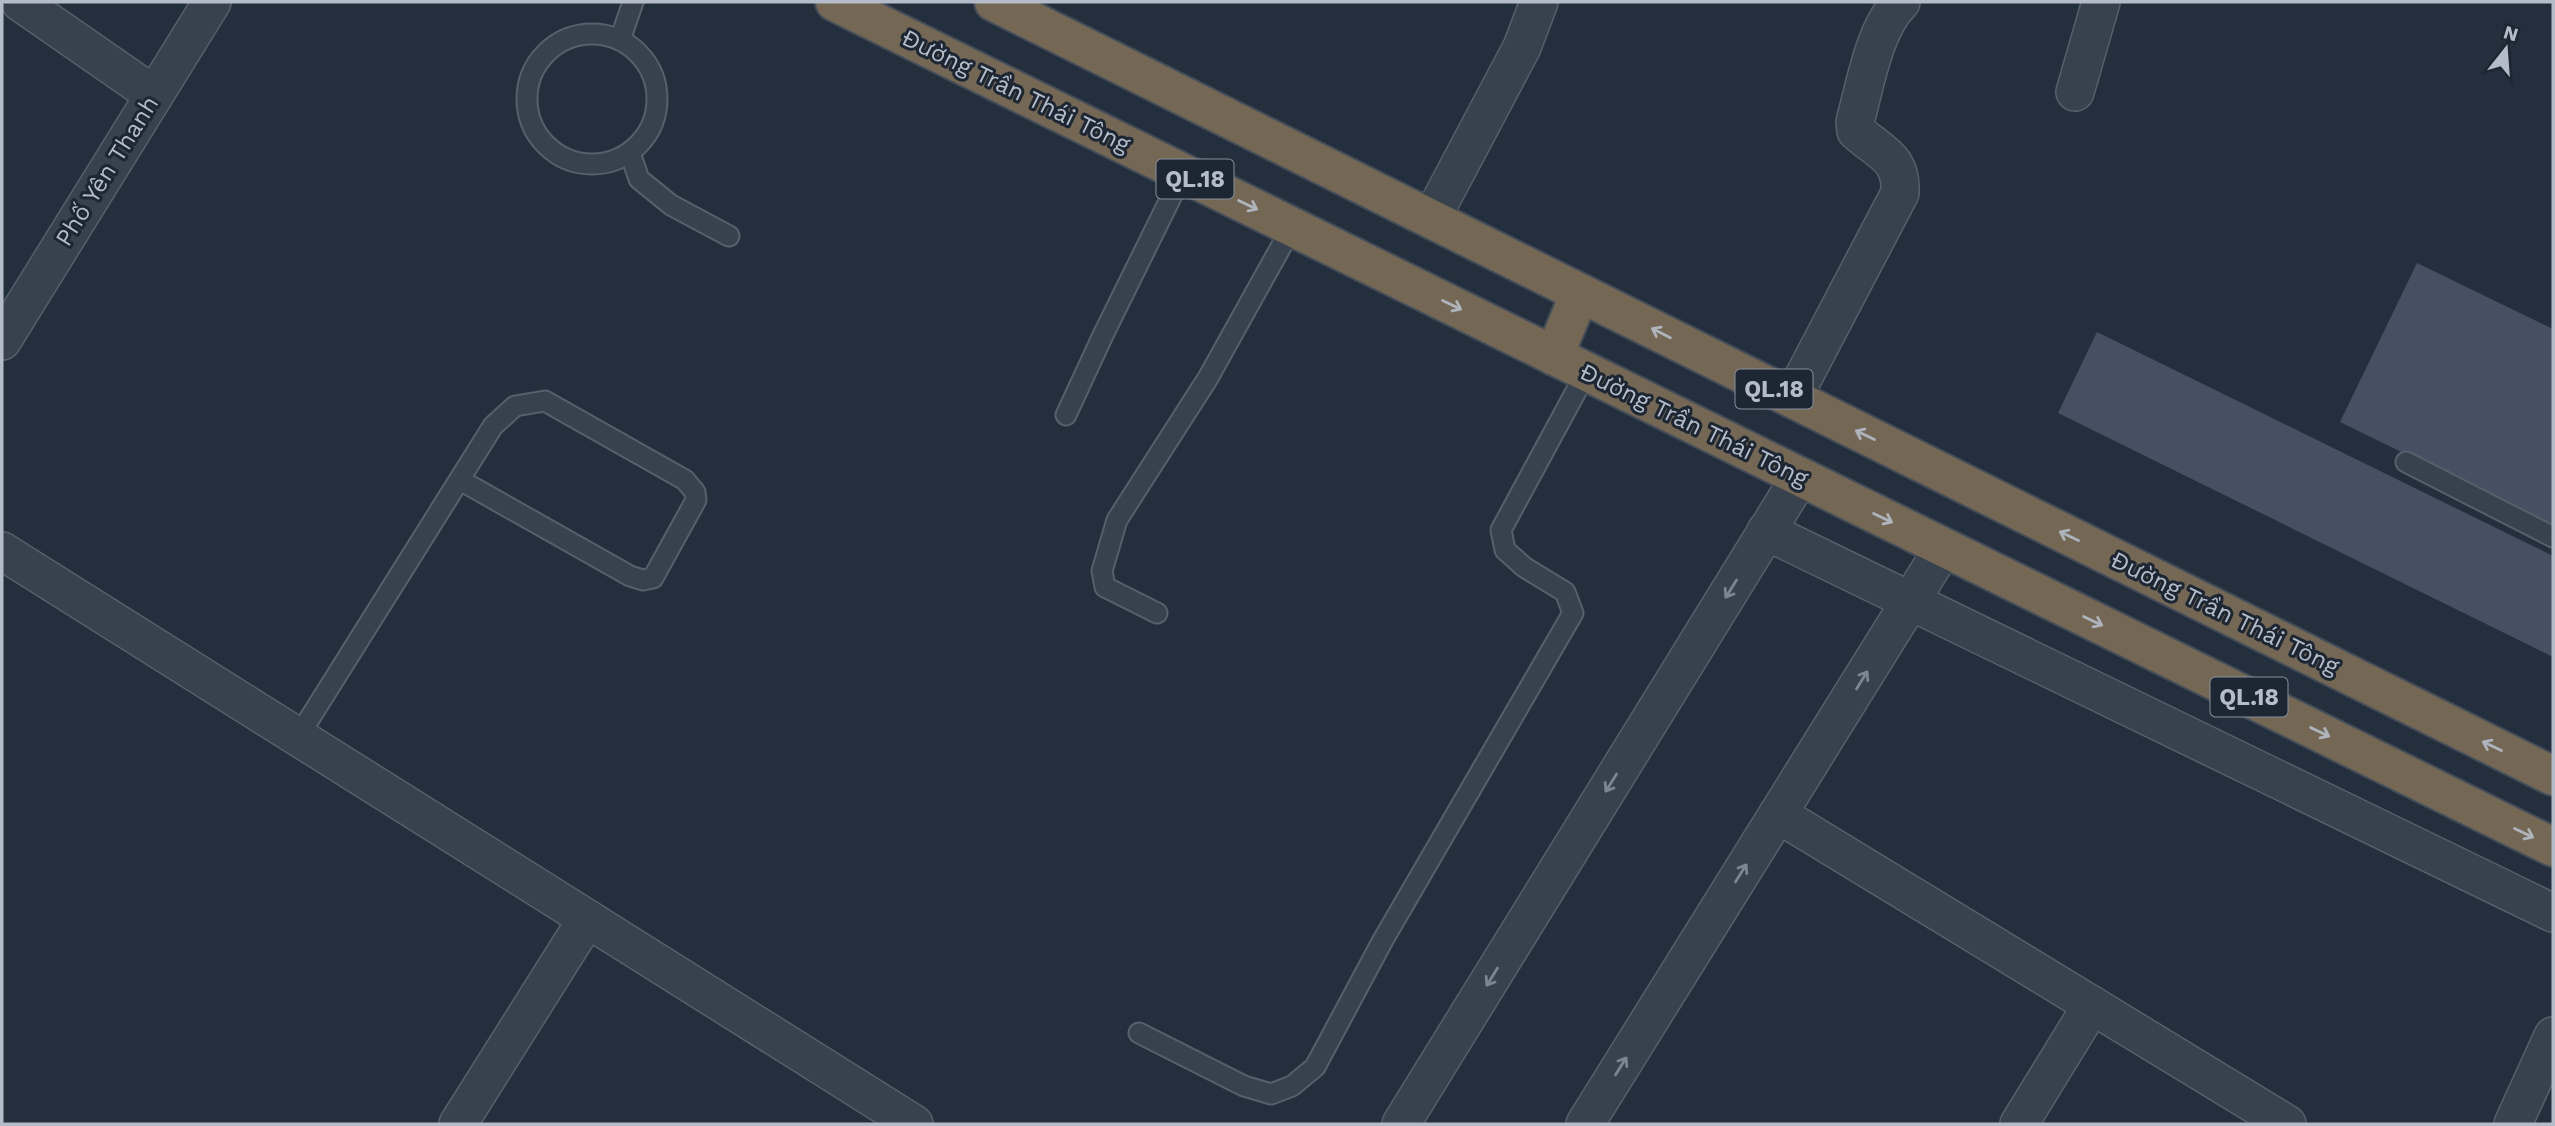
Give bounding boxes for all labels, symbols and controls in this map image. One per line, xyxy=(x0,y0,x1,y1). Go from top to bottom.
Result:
north arrow xyxy=(2471,14,2541,84)
text: N xyxy=(2501,20,2521,46)
street label: Đường Trần Thái Tông xyxy=(897,23,1135,159)
street label: Phố Yên Thanh xyxy=(50,91,164,251)
road number: QL.18 xyxy=(1156,160,1234,198)
one-way arrow xyxy=(1237,198,1258,212)
one-way arrow xyxy=(1441,299,1462,313)
one-way arrow xyxy=(1651,326,1672,340)
street label: Đường Trần Thái Tông xyxy=(1575,357,1813,493)
road number: QL.18 xyxy=(1736,370,1812,408)
one-way arrow xyxy=(1855,427,1876,441)
one-way arrow xyxy=(1872,511,1893,525)
one-way arrow xyxy=(2059,528,2080,542)
street label: Đường Trần Thái Tông xyxy=(2106,545,2344,681)
one-way arrow xyxy=(1723,579,1737,599)
one-way arrow xyxy=(2082,614,2103,628)
one-way arrow xyxy=(1855,671,1869,691)
road number: QL.18 xyxy=(2210,678,2288,716)
one-way arrow xyxy=(2309,726,2330,739)
one-way arrow xyxy=(2482,738,2503,752)
one-way arrow xyxy=(1604,773,1618,793)
one-way arrow xyxy=(2513,826,2534,840)
one-way arrow xyxy=(1735,864,1749,884)
one-way arrow xyxy=(1484,966,1498,986)
one-way arrow xyxy=(1614,1057,1628,1077)

